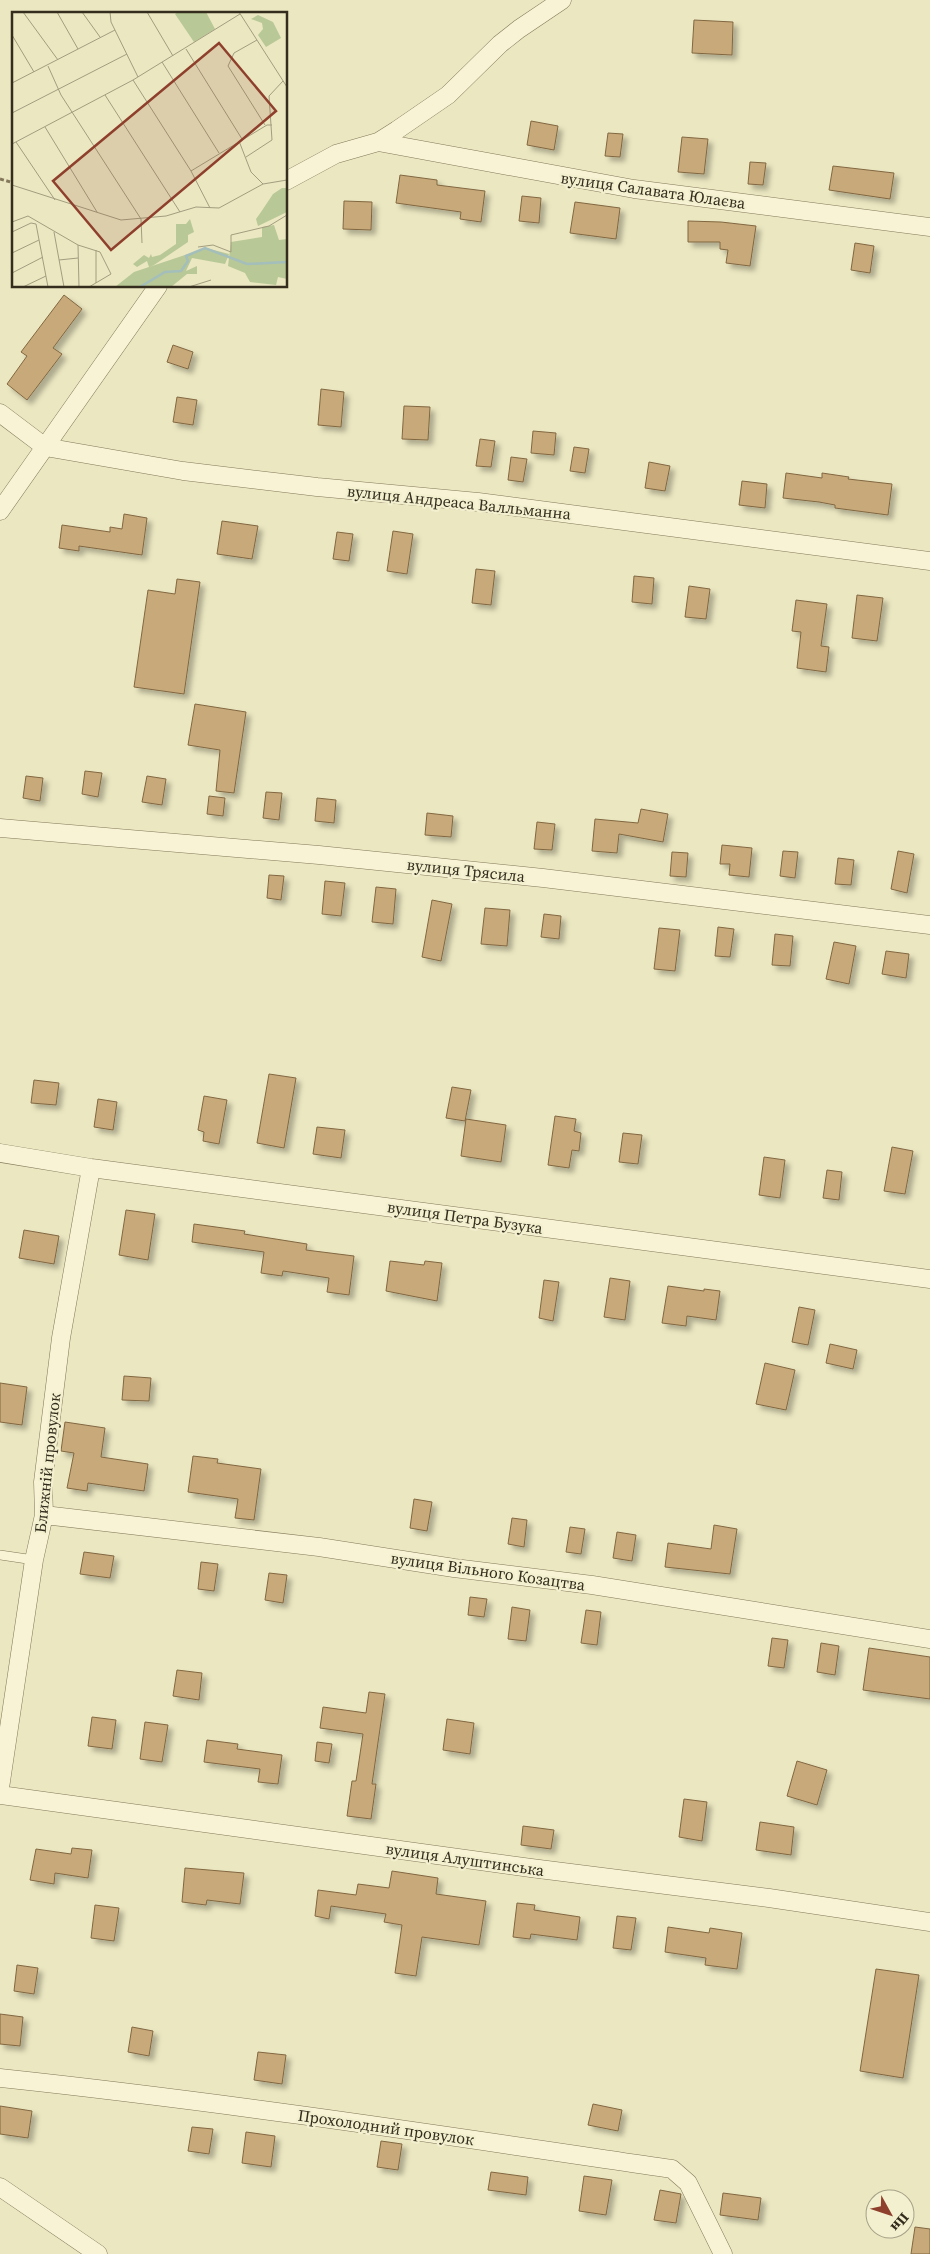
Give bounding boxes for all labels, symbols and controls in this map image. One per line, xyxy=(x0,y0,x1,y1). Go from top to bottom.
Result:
inset map xyxy=(12,12,288,288)
street label: вулиця Салавата Юлаєва xyxy=(559,166,748,214)
street label: вулиця Андреаса Валльманна xyxy=(346,479,573,525)
street label: вулиця Трясила xyxy=(406,853,527,887)
street label: вулиця Петра Бузука xyxy=(386,1195,545,1239)
street label: Ближній провулок xyxy=(29,1392,65,1534)
street label: вулиця Вільного Козацтва xyxy=(389,1546,588,1596)
street label: вулиця Алуштинська xyxy=(384,1837,547,1881)
street label: Прохолодний провулок xyxy=(296,2104,476,2150)
north arrow xyxy=(865,2189,915,2239)
text: Пн xyxy=(886,2208,914,2236)

